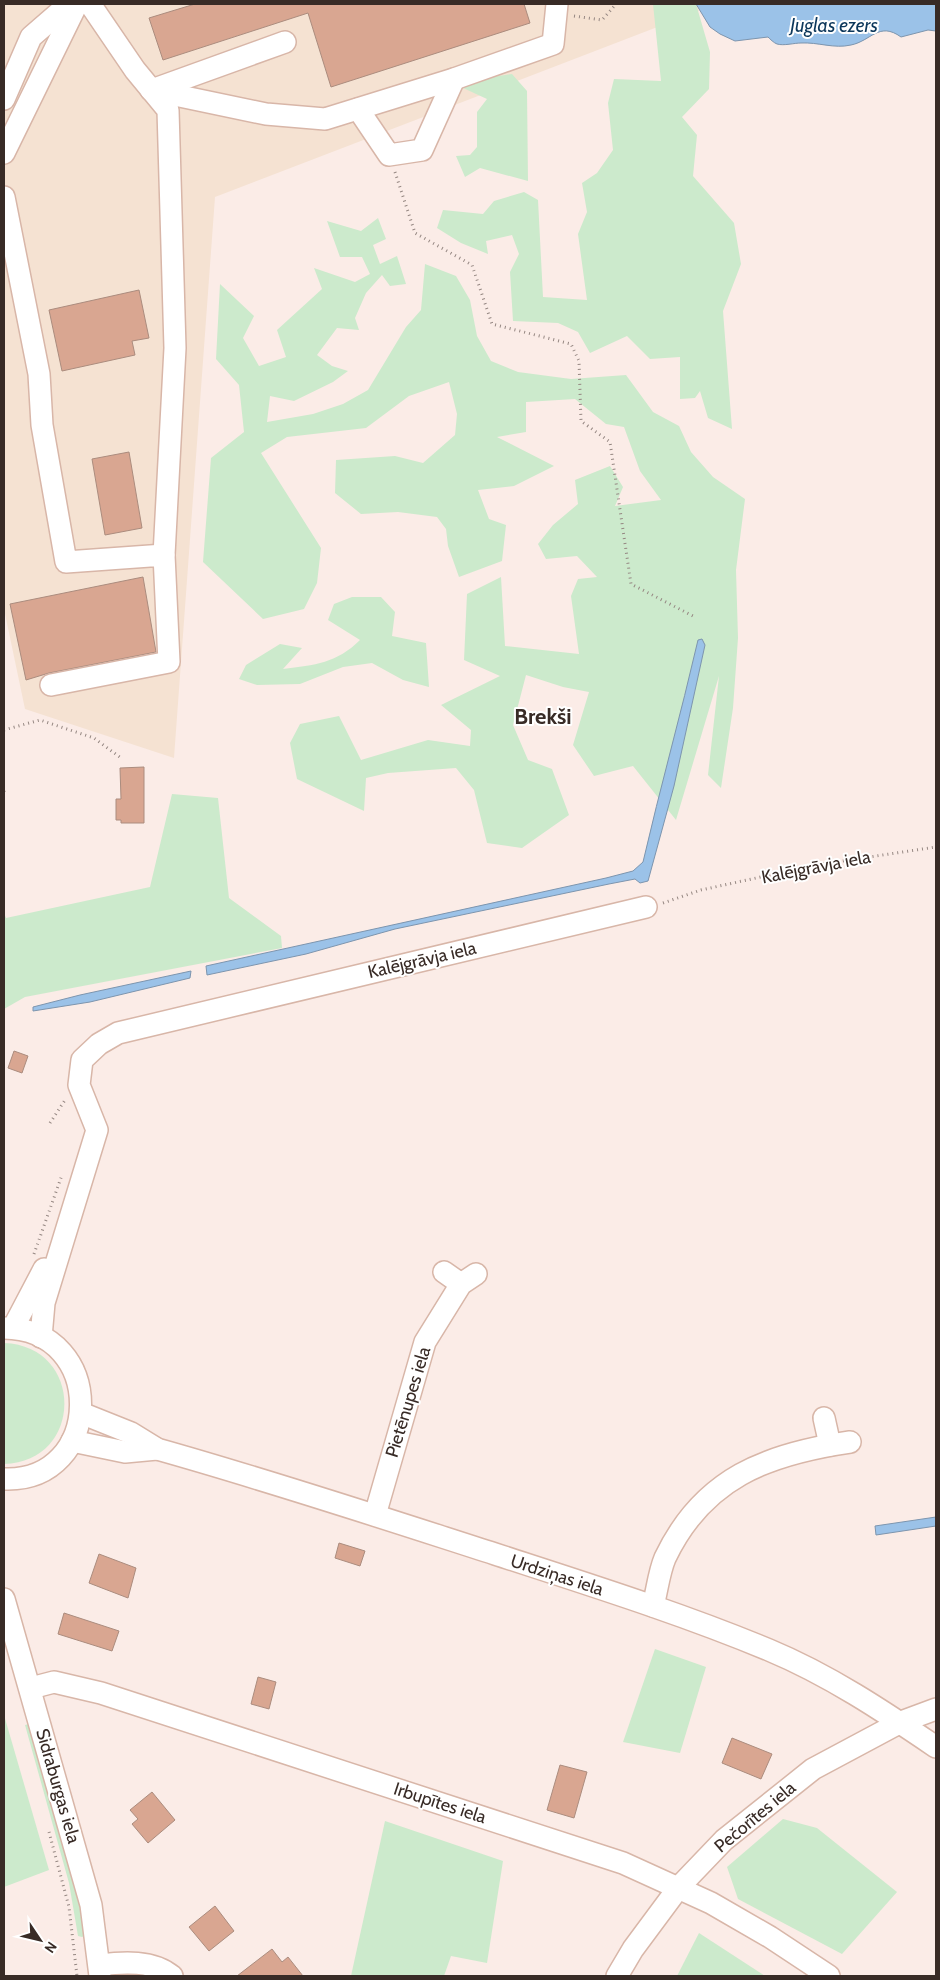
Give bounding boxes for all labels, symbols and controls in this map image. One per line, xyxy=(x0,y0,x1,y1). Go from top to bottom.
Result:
water label: Juglas ezers xyxy=(788,14,878,37)
district label: Brekši xyxy=(514,703,572,730)
street label: Kalējgrāvja iela xyxy=(760,846,873,888)
street label: Kalējgrāvja iela xyxy=(366,937,479,983)
street label: Pietēnupes iela xyxy=(381,1344,435,1460)
street label: Urdziņas iela xyxy=(507,1550,607,1601)
street label: Sidraburgas iela xyxy=(31,1726,85,1846)
street label: Pečorītes iela xyxy=(710,1776,800,1857)
street label: Irbupītes iela xyxy=(391,1778,489,1828)
north arrow xyxy=(15,1915,65,1965)
text: N xyxy=(40,1938,61,1957)

